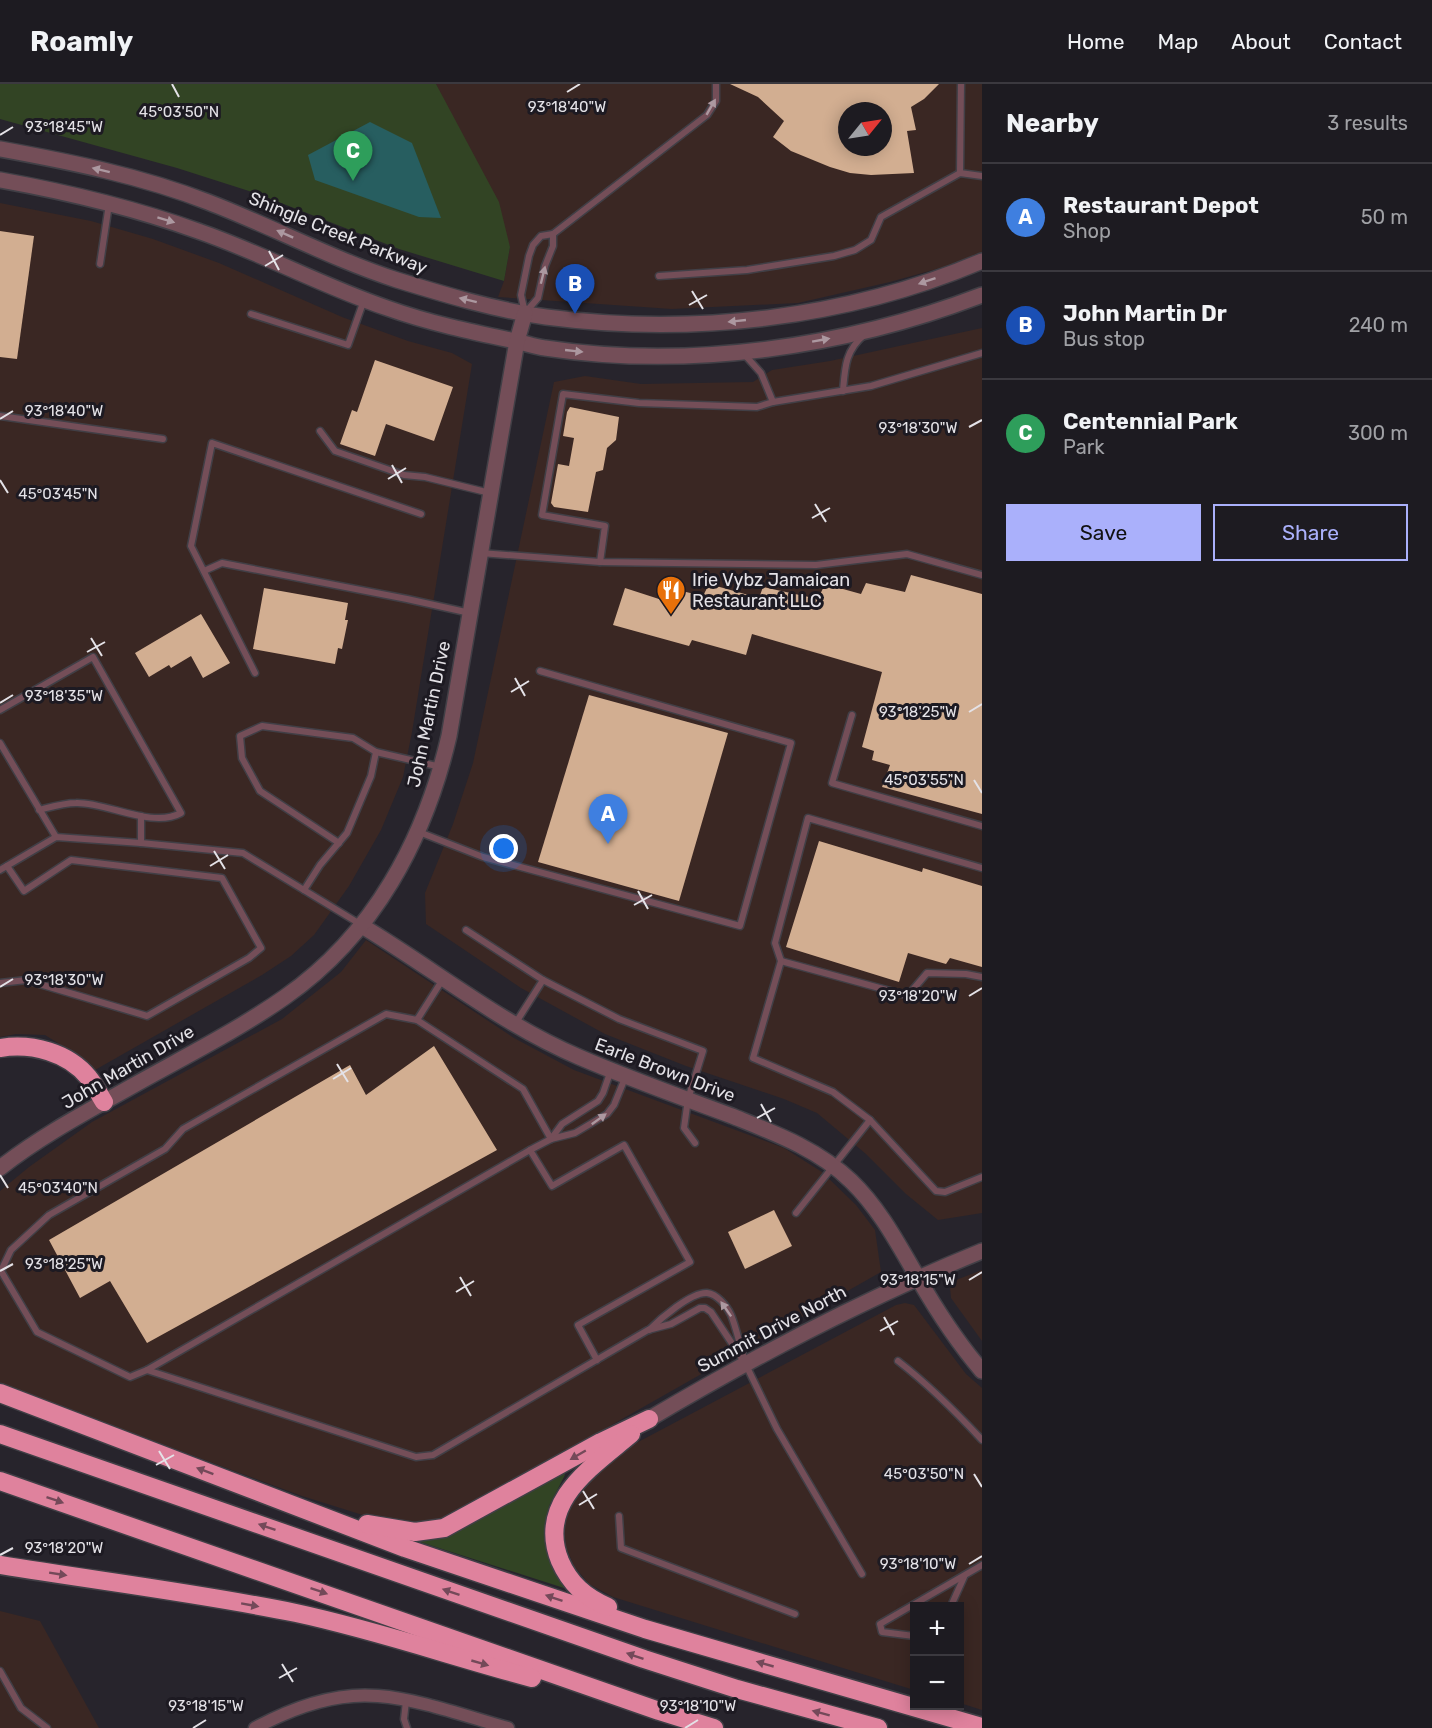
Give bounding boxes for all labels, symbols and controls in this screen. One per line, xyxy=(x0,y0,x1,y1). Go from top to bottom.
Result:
text: Roamly xyxy=(30,25,133,58)
text: Home xyxy=(1067,29,1124,54)
text: Map xyxy=(1157,29,1198,54)
text: About xyxy=(1231,29,1291,54)
text: Contact xyxy=(1324,29,1402,54)
text: 93°18'40"W xyxy=(528,98,606,116)
one-way arrow xyxy=(705,99,716,116)
north arrow xyxy=(838,102,892,156)
text: 45°03'50"N xyxy=(139,103,219,121)
text: Nearby xyxy=(1006,108,1099,139)
text: 3 results xyxy=(1327,111,1408,135)
text: 93°18'45"W xyxy=(25,118,103,136)
pin: C xyxy=(334,132,372,181)
one-way arrow xyxy=(92,164,110,174)
street label: Shingle Creek Parkway xyxy=(245,187,431,279)
text: Restaurant Depot xyxy=(1063,192,1259,219)
text: A xyxy=(1018,205,1033,229)
text: 50 m xyxy=(1361,205,1408,229)
one-way arrow xyxy=(157,216,175,225)
text: Shop xyxy=(1063,219,1111,243)
one-way arrow xyxy=(276,229,294,238)
pin: B xyxy=(556,264,594,314)
one-way arrow xyxy=(538,266,548,284)
one-way arrow xyxy=(918,277,936,287)
one-way arrow xyxy=(459,295,477,305)
text: John Martin Dr xyxy=(1063,300,1227,327)
text: B xyxy=(1018,313,1033,337)
text: 240 m xyxy=(1349,313,1408,337)
one-way arrow xyxy=(727,316,746,326)
text: Bus stop xyxy=(1063,327,1145,351)
one-way arrow xyxy=(812,336,831,345)
one-way arrow xyxy=(565,346,584,356)
text: 93°18'40"W xyxy=(25,402,103,420)
text: Centennial Park xyxy=(1063,408,1238,435)
text: 93°18'30"W xyxy=(879,419,957,437)
text: C xyxy=(1018,421,1033,445)
text: 300 m xyxy=(1348,421,1408,445)
text: Park xyxy=(1063,435,1105,459)
text: 45°03'45"N xyxy=(18,485,98,503)
button: Save xyxy=(1006,504,1201,561)
button: Share xyxy=(1213,504,1408,561)
place label: Irie Vybz Jamaican Restaurant LLC xyxy=(692,569,850,612)
restaurant icon: Irie Vybz Jamaican Restaurant LLC xyxy=(655,574,687,616)
street label: John Martin Drive xyxy=(403,639,455,789)
text: 93°18'35"W xyxy=(25,687,103,705)
text: 93°18'25"W xyxy=(879,703,957,721)
text: 45°03'55"N xyxy=(884,771,964,789)
pin: A xyxy=(588,794,628,844)
your location xyxy=(489,834,518,863)
text: 93°18'30"W xyxy=(25,971,103,989)
text: 93°18'20"W xyxy=(879,987,957,1005)
street label: John Martin Drive xyxy=(58,1020,198,1114)
street label: Earle Brown Drive xyxy=(592,1033,738,1107)
one-way arrow xyxy=(591,1113,607,1125)
text: 45°03'40"N xyxy=(18,1179,98,1197)
text: 93°18'25"W xyxy=(25,1255,103,1273)
text: 93°18'15"W xyxy=(880,1271,956,1289)
street label: Summit Drive North xyxy=(694,1280,850,1378)
one-way arrow xyxy=(720,1300,731,1317)
one-way arrow xyxy=(570,1449,586,1460)
text: 45°03'50"N xyxy=(884,1465,964,1483)
one-way arrow xyxy=(196,1466,214,1475)
one-way arrow xyxy=(46,1495,64,1505)
one-way arrow xyxy=(258,1522,276,1532)
text: 93°18'20"W xyxy=(25,1539,103,1557)
text: 93°18'10"W xyxy=(880,1555,956,1573)
one-way arrow xyxy=(48,1570,67,1579)
one-way arrow xyxy=(310,1587,328,1597)
one-way arrow xyxy=(442,1587,460,1597)
one-way arrow xyxy=(545,1593,563,1603)
one-way arrow xyxy=(241,1601,260,1610)
map controls xyxy=(910,1602,964,1710)
button: + xyxy=(910,1602,964,1656)
one-way arrow xyxy=(626,1651,644,1660)
button: − xyxy=(910,1656,964,1710)
one-way arrow xyxy=(471,1659,489,1668)
one-way arrow xyxy=(756,1659,774,1668)
text: 93°18'15"W xyxy=(168,1697,244,1715)
text: 93°18'10"W xyxy=(660,1697,736,1715)
one-way arrow xyxy=(812,1708,830,1717)

